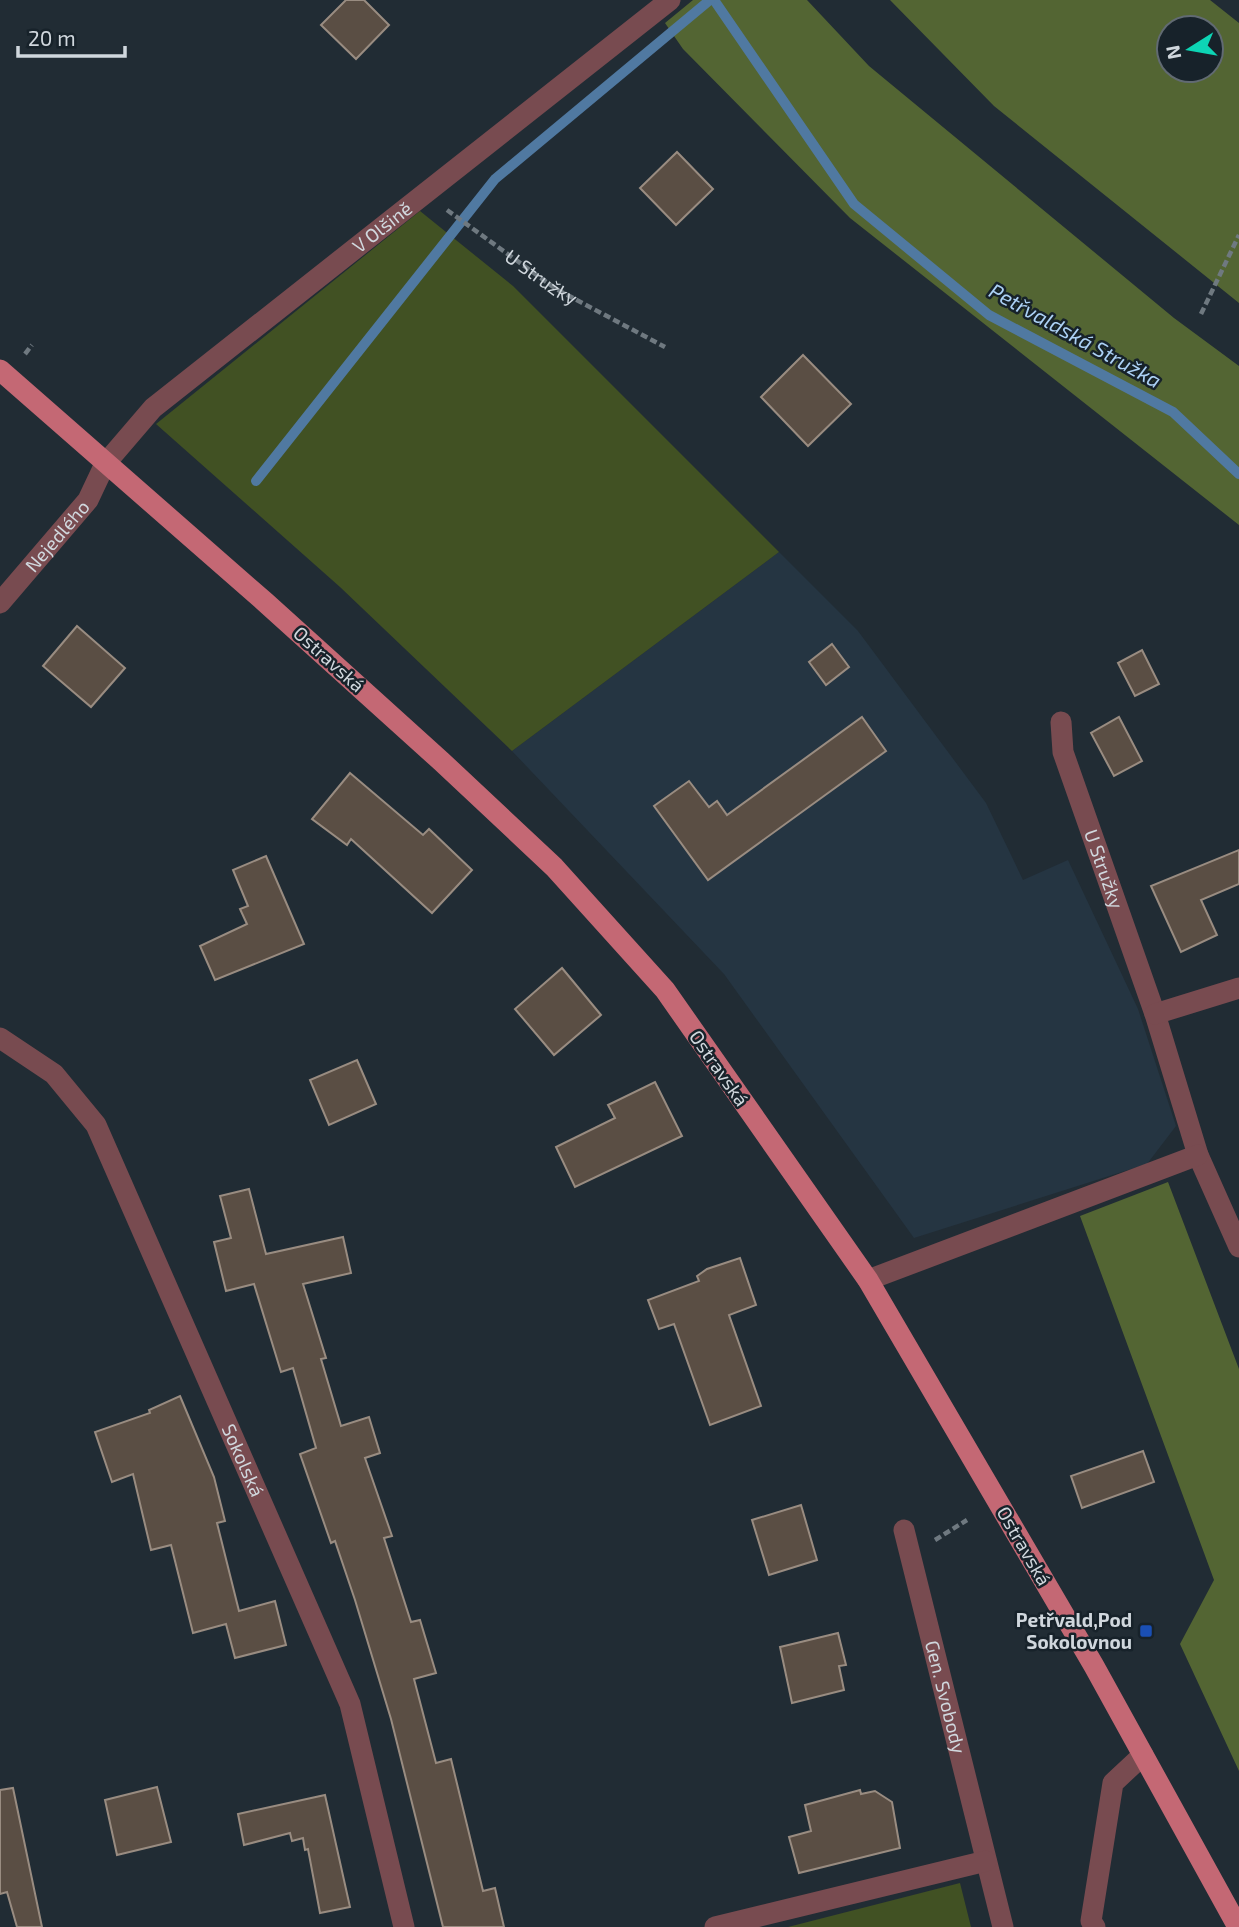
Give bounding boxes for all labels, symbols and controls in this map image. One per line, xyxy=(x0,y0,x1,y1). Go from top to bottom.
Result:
scale bar xyxy=(18,14,124,58)
north arrow xyxy=(1155,14,1225,84)
text: 20 m xyxy=(28,25,76,50)
text: N xyxy=(1160,43,1185,61)
street label: V Olšině xyxy=(348,196,416,257)
street label: U Stružky xyxy=(501,244,582,309)
water label: Petřvaldská Stružka xyxy=(985,277,1166,392)
street label: Nejedlého xyxy=(20,495,94,576)
street label: Ostravská xyxy=(289,621,370,696)
street label: U Stružky xyxy=(1080,826,1129,912)
street label: Ostravská xyxy=(685,1025,754,1110)
street label: Sokolská xyxy=(217,1420,270,1500)
street label: Ostravská xyxy=(993,1502,1056,1589)
place label: Petřvald,Pod Sokolovnou xyxy=(1016,1608,1132,1653)
marker: Petřvald,Pod Sokolovnou xyxy=(1138,1623,1154,1639)
street label: Gen. Svobody xyxy=(921,1638,971,1756)

